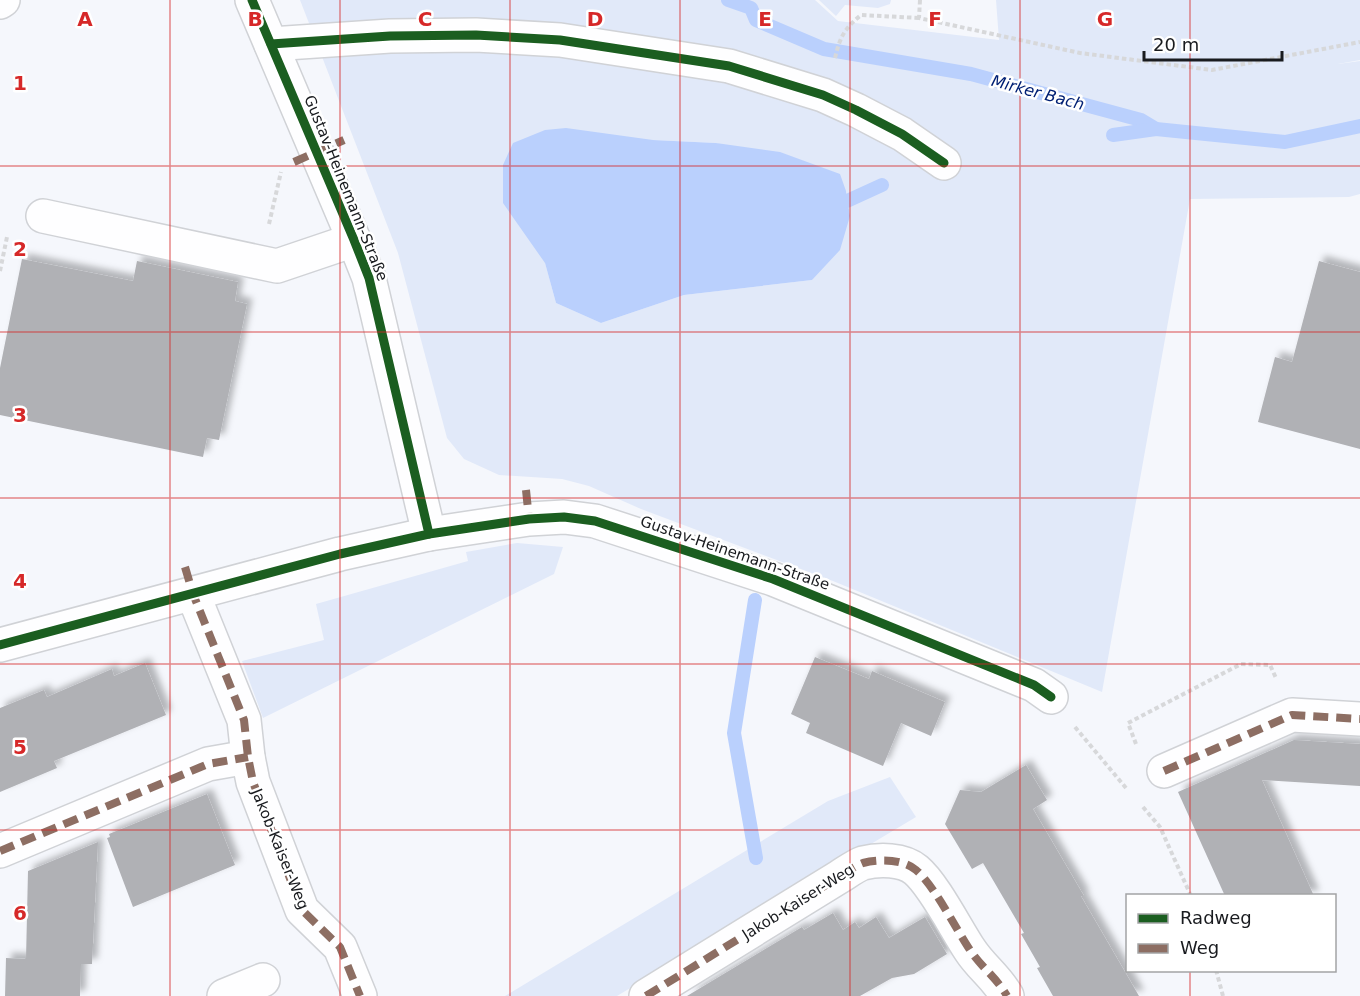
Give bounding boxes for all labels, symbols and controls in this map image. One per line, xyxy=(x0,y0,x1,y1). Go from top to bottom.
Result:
text: A xyxy=(77,7,93,31)
text: B xyxy=(247,7,263,31)
text: C xyxy=(418,7,432,31)
text: D xyxy=(587,7,603,31)
text: E xyxy=(758,7,772,31)
text: F xyxy=(928,7,942,31)
text: G xyxy=(1097,7,1113,31)
scale bar xyxy=(1144,24,1282,62)
text: 20 m xyxy=(1153,34,1199,55)
text: 1 xyxy=(13,71,27,95)
water label: Mirker Bach xyxy=(989,71,1086,114)
street label: Gustav-Heinemann-Straße xyxy=(300,92,392,284)
text: 2 xyxy=(13,237,27,261)
text: 3 xyxy=(13,403,27,427)
street label: Gustav-Heinemann-Straße xyxy=(638,512,832,594)
text: 4 xyxy=(13,569,27,593)
text: 5 xyxy=(13,735,27,759)
street label: Jakob-Kaiser-Weg xyxy=(247,785,312,912)
street label: Jakob-Kaiser-Weg xyxy=(738,860,857,944)
legend xyxy=(1126,894,1336,972)
text: 6 xyxy=(13,901,27,925)
text: Radweg xyxy=(1180,907,1252,928)
text: Weg xyxy=(1180,937,1219,958)

